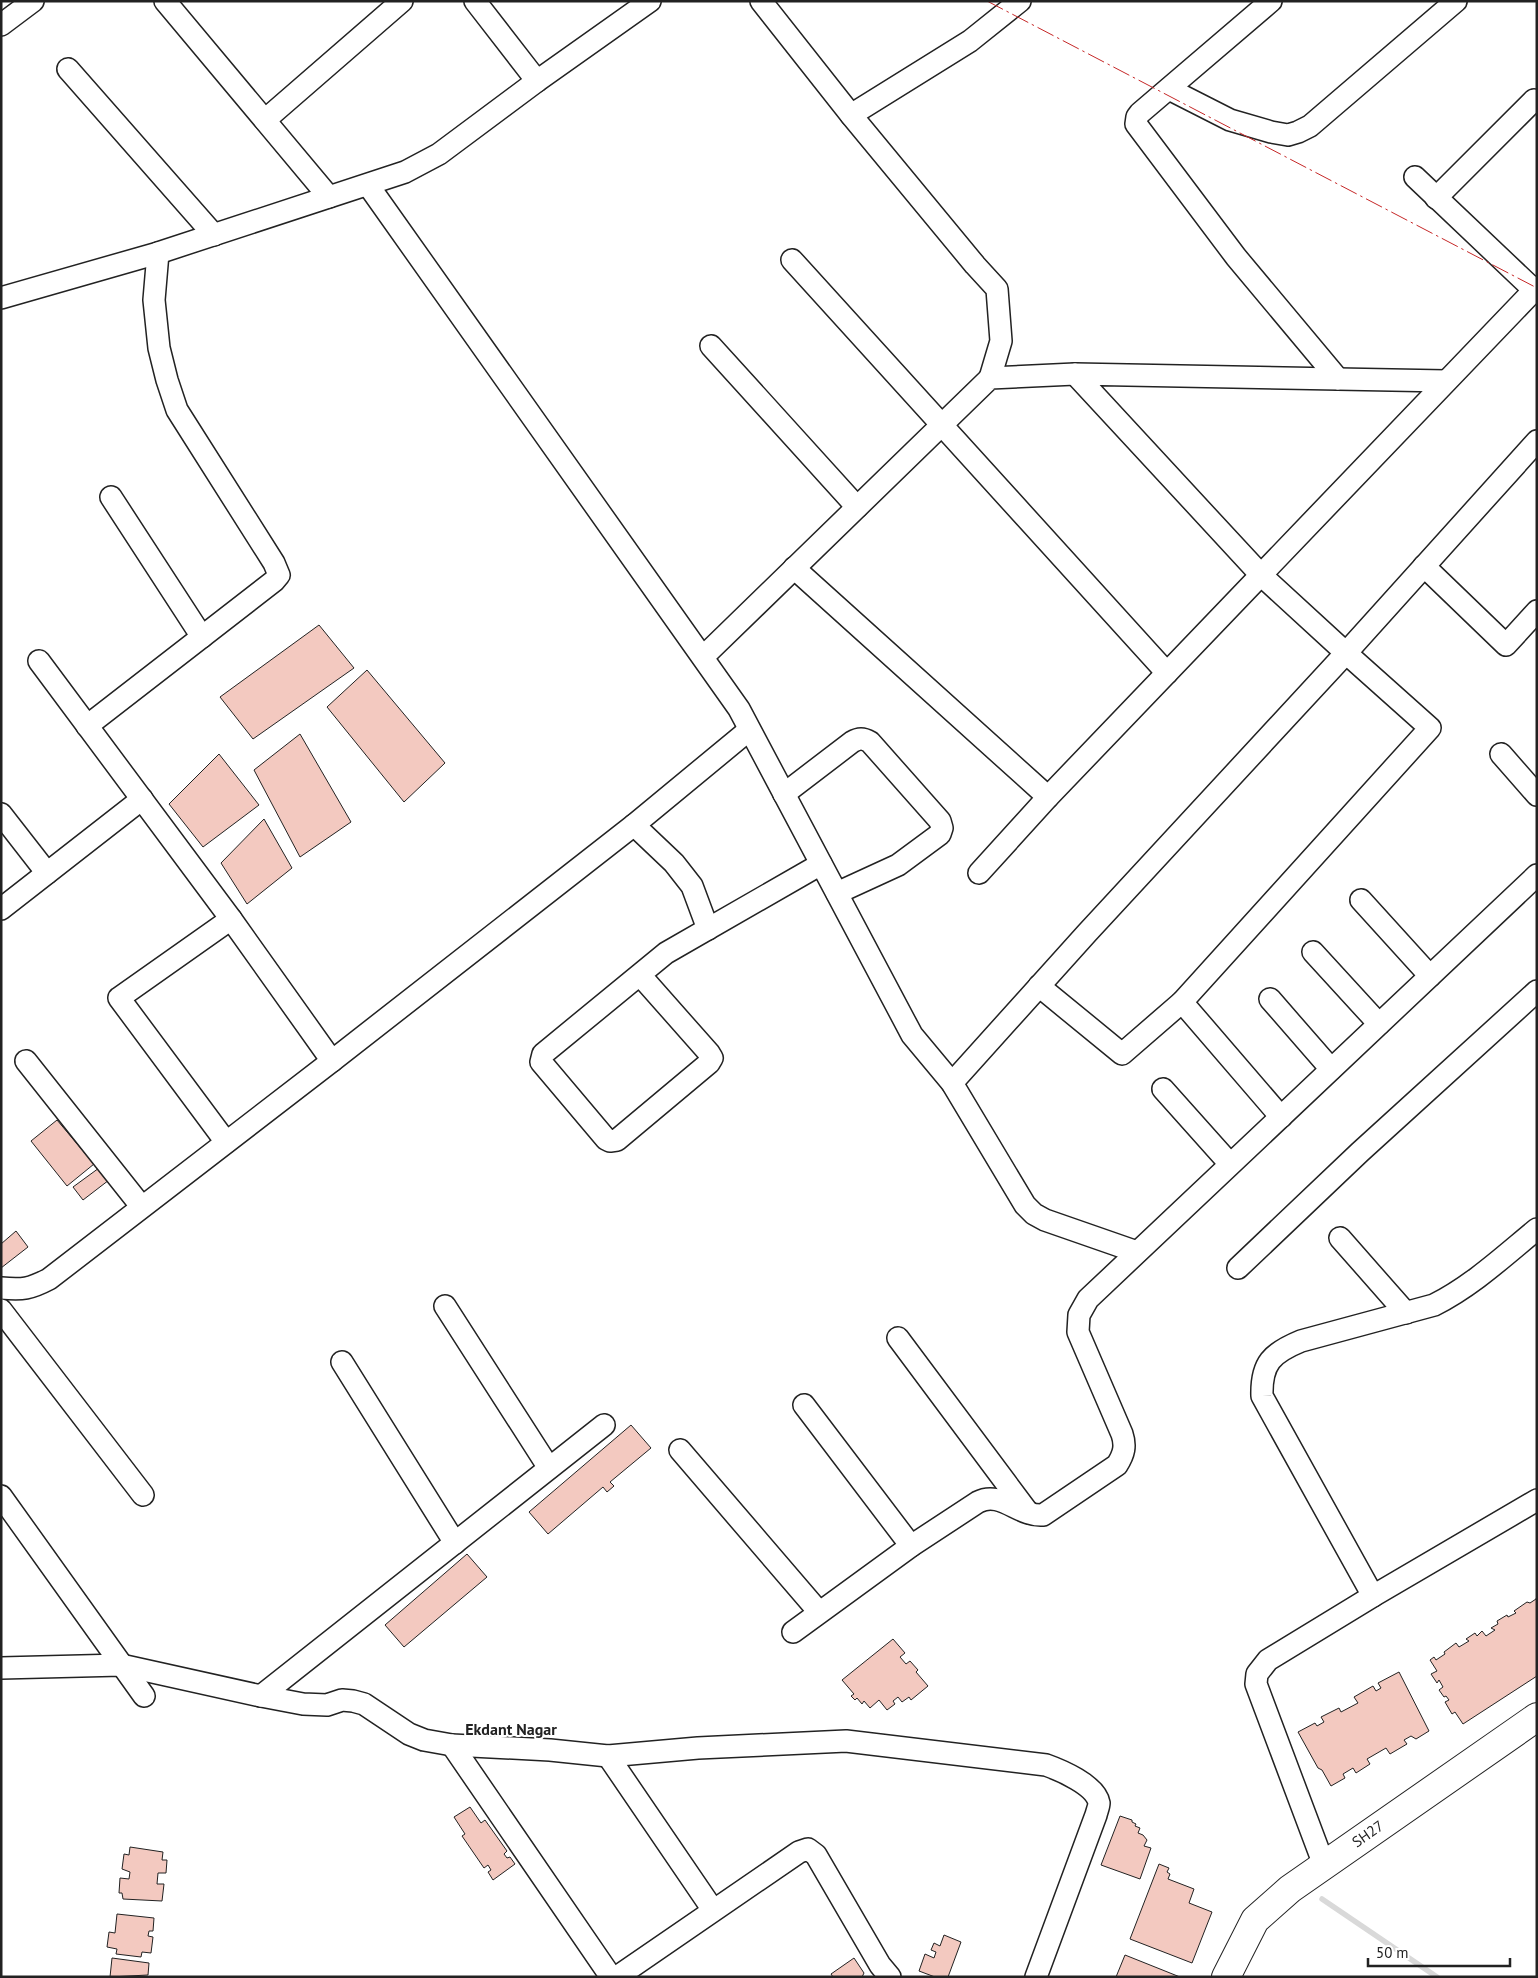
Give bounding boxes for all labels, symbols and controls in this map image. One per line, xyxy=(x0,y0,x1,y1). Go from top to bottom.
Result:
district label: Ekdant Nagar xyxy=(465,1719,557,1739)
street label: SH27 xyxy=(1348,1816,1387,1851)
scale bar xyxy=(1368,1936,1510,1968)
text: 50 m xyxy=(1376,1943,1409,1962)

